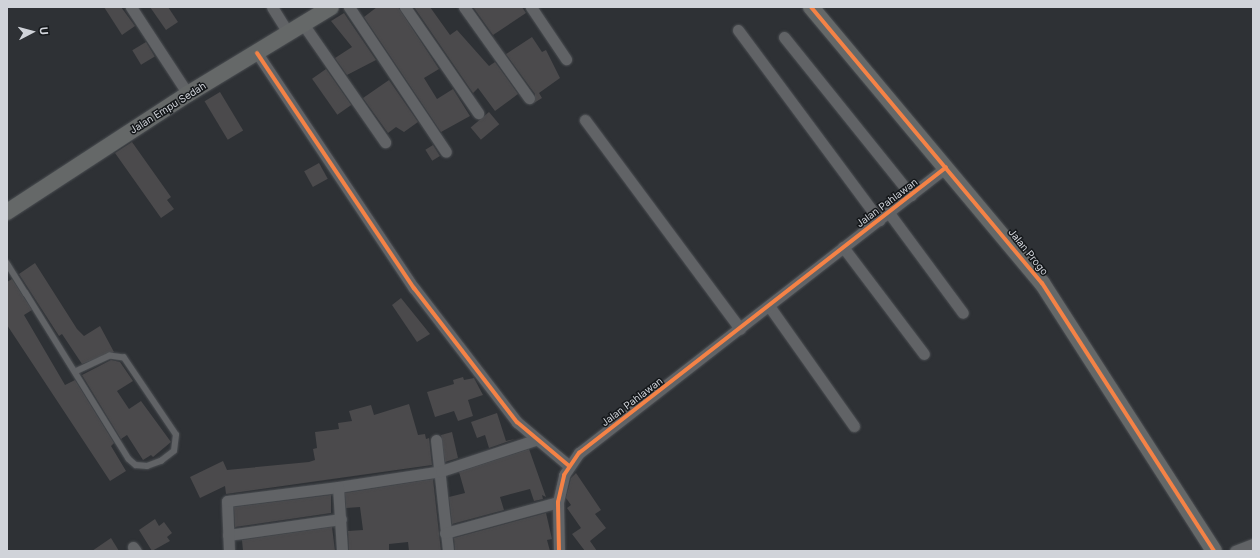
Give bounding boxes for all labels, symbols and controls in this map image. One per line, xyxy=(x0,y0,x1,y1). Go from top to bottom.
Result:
north arrow xyxy=(12,12,52,52)
text: U xyxy=(37,26,51,35)
street label: Jalan Empu Sedah xyxy=(128,80,208,136)
street label: Jalan Pahlawan xyxy=(854,176,920,230)
street label: Jalan Progo xyxy=(1006,226,1050,278)
street label: Jalan Pahlawan xyxy=(599,375,665,429)

